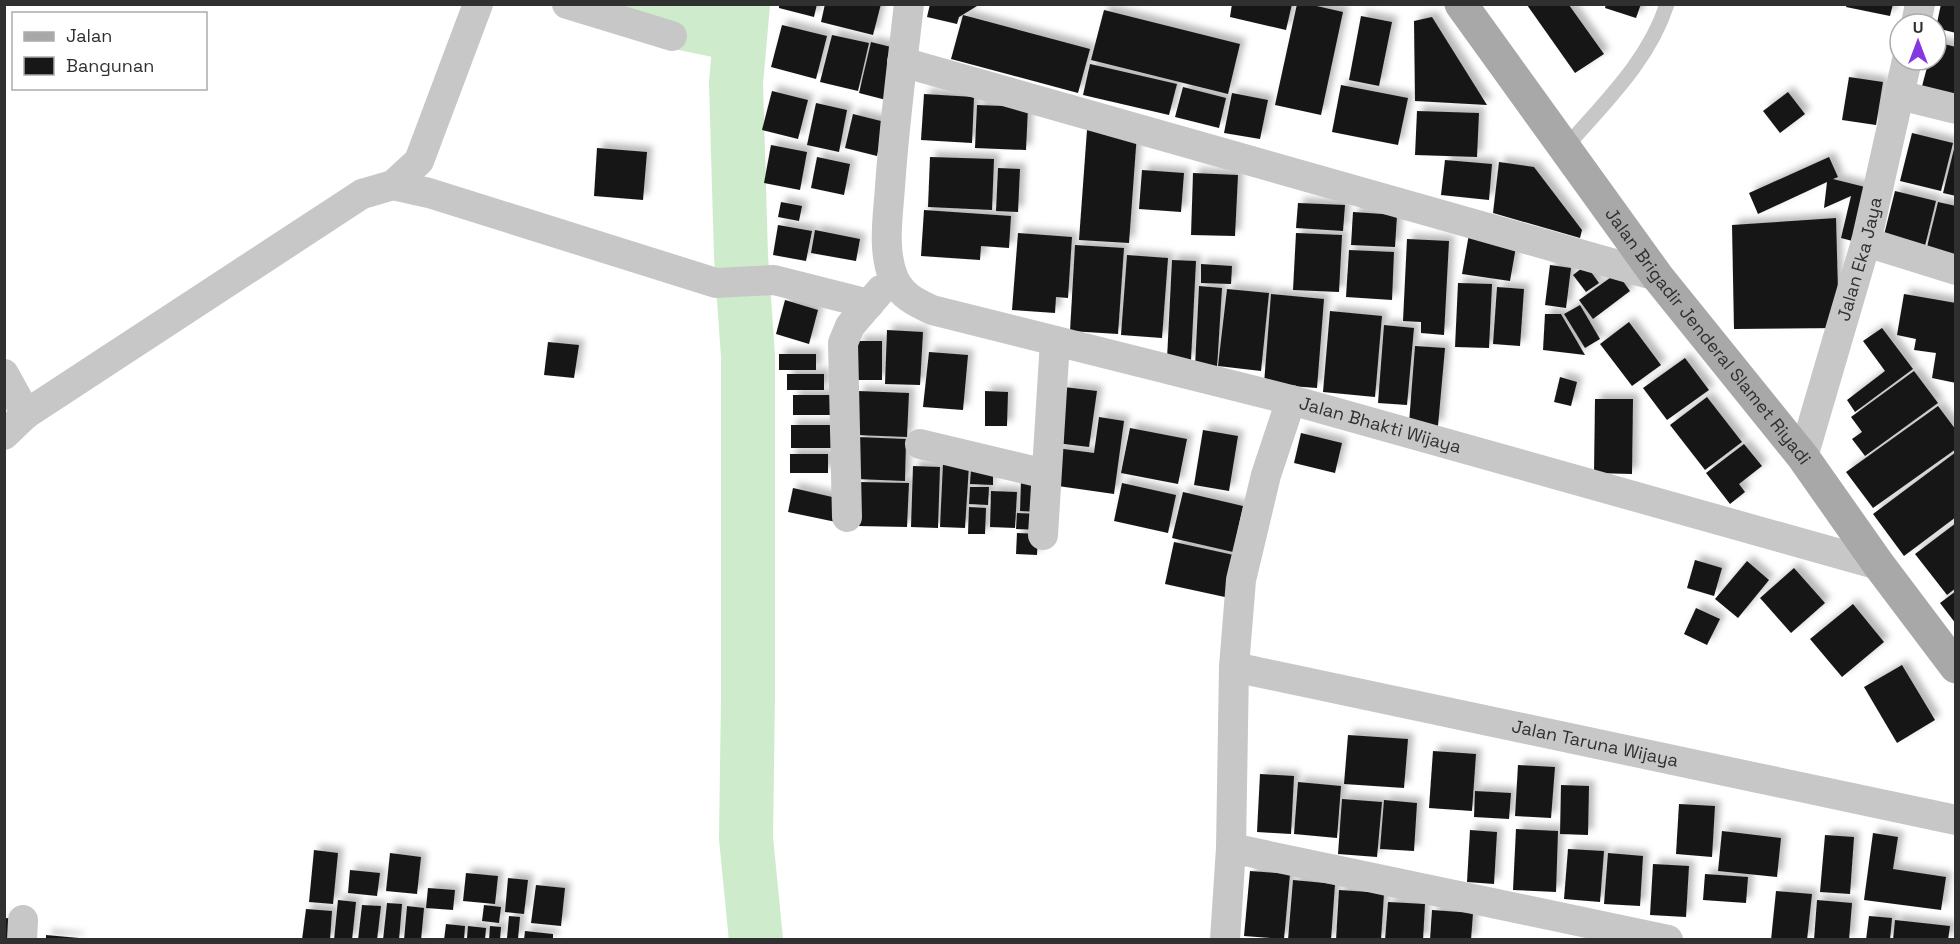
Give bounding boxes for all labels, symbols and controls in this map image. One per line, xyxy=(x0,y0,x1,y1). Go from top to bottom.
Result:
legend xyxy=(12,12,207,90)
north arrow xyxy=(1888,12,1948,72)
text: U xyxy=(1913,17,1923,38)
text: Jalan xyxy=(66,24,112,47)
text: Bangunan xyxy=(66,54,154,77)
street label: Jalan Eka Jaya xyxy=(1831,195,1887,324)
street label: Jalan Brigadir Jenderal Slamet Riyadi xyxy=(1600,203,1817,469)
street label: Jalan Bhakti Wijaya xyxy=(1297,391,1464,458)
street label: Jalan Taruna Wijaya xyxy=(1510,714,1681,772)

